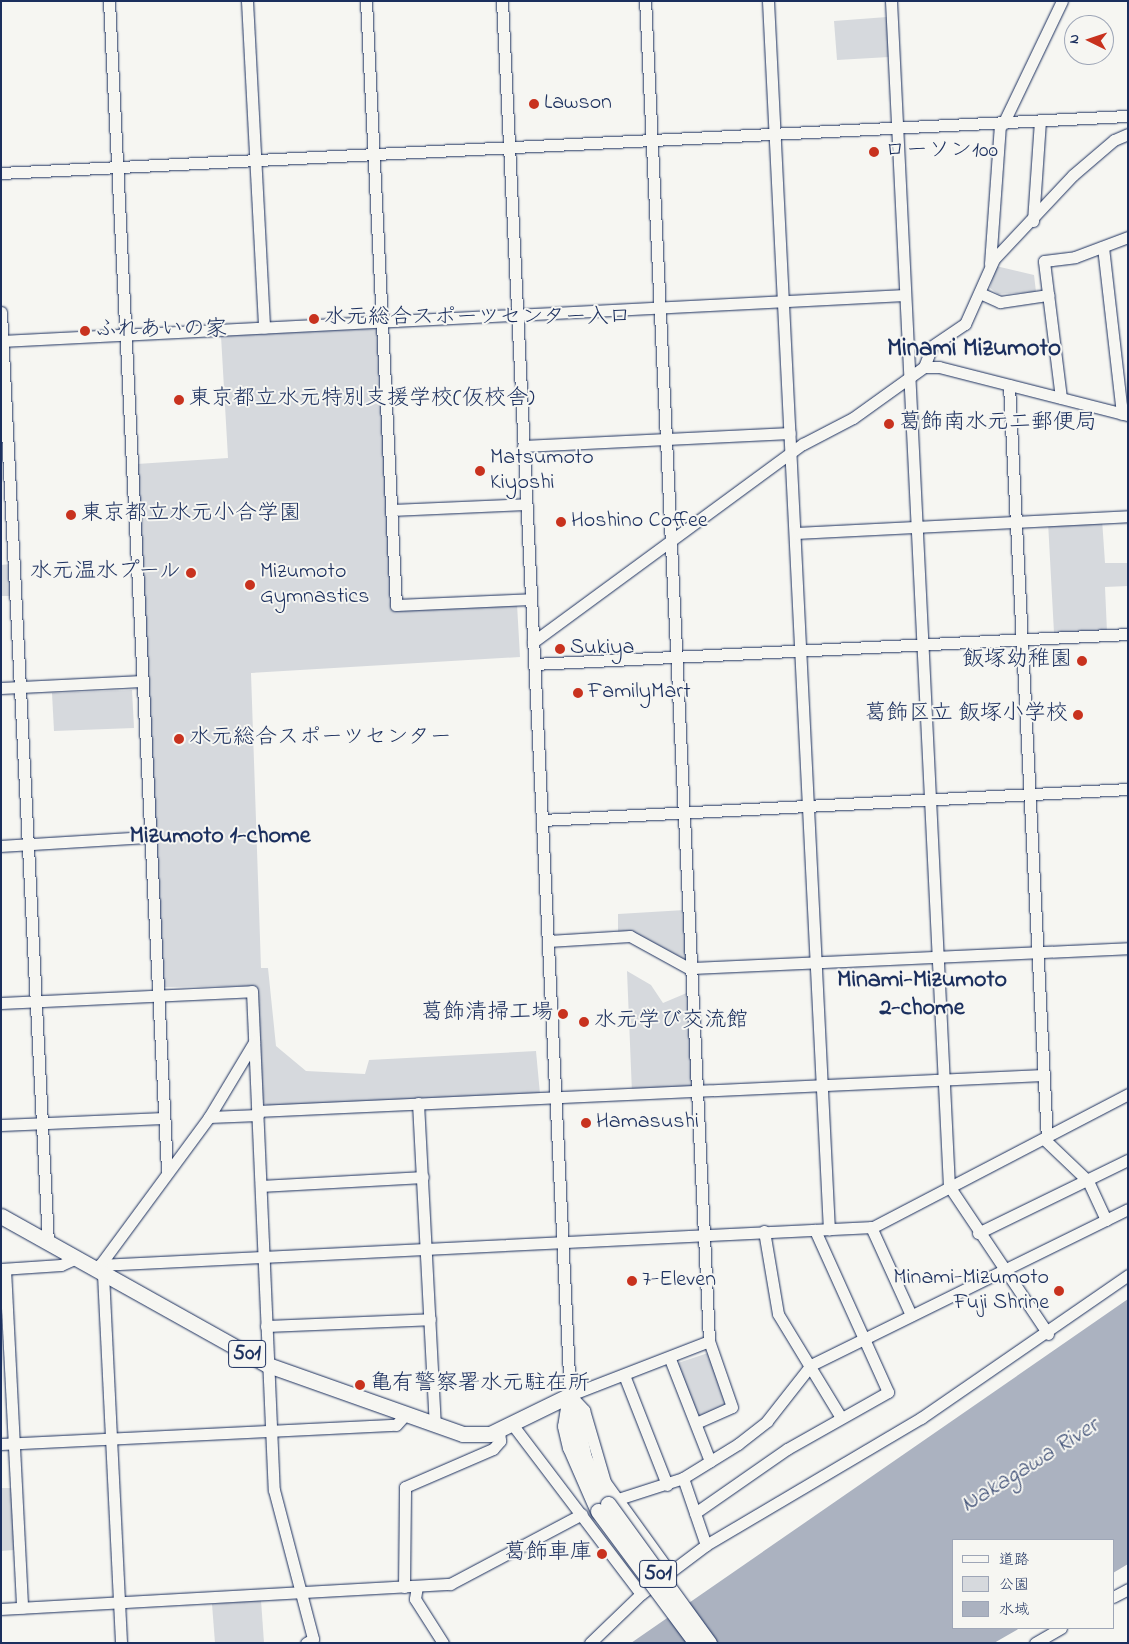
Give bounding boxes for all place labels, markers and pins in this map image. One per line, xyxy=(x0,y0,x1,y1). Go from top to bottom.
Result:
place label: Lawson xyxy=(544,91,612,117)
marker: Lawson xyxy=(528,98,540,110)
place label: ローソン100 xyxy=(884,139,998,165)
marker: ローソン100 xyxy=(868,146,880,158)
place label: 水元総合スポーツセンター入口 xyxy=(324,306,632,332)
marker: 水元総合スポーツセンター入口 xyxy=(308,313,320,325)
place label: ふれあいの家 xyxy=(95,318,227,344)
marker: ふれあいの家 xyxy=(79,325,91,337)
place label: 東京都立水元特別支援学校(仮校舎) xyxy=(189,387,535,413)
marker: 東京都立水元特別支援学校(仮校舎) xyxy=(173,394,185,406)
place label: 葛飾南水元二郵便局 xyxy=(899,411,1097,437)
marker: 葛飾南水元二郵便局 xyxy=(883,418,895,430)
place label: Matsumoto Kiyoshi xyxy=(490,445,594,496)
marker: Matsumoto Kiyoshi xyxy=(474,465,486,477)
place label: 東京都立水元小合学園 xyxy=(81,502,301,528)
marker: 東京都立水元小合学園 xyxy=(65,509,77,521)
place label: Hoshino Coffee xyxy=(571,509,708,535)
marker: Hoshino Coffee xyxy=(555,516,567,528)
place label: Mizumoto Gymnastics xyxy=(260,559,369,610)
place label: 水元温水プール xyxy=(28,560,181,586)
marker: 水元温水プール xyxy=(185,567,197,579)
marker: Mizumoto Gymnastics xyxy=(244,579,256,591)
place label: Sukiya xyxy=(570,636,634,662)
marker: Sukiya xyxy=(554,643,566,655)
place label: 飯塚幼稚園 xyxy=(962,648,1072,674)
marker: 飯塚幼稚園 xyxy=(1076,655,1088,667)
place label: FamilyMart xyxy=(588,680,691,706)
marker: FamilyMart xyxy=(572,687,584,699)
place label: 葛飾区立 飯塚小学校 xyxy=(865,702,1068,728)
marker: 葛飾区立 飯塚小学校 xyxy=(1072,709,1084,721)
place label: 水元総合スポーツセンター xyxy=(189,726,453,752)
marker: 水元総合スポーツセンター xyxy=(173,733,185,745)
place label: 葛飾清掃工場 xyxy=(421,1001,553,1027)
marker: 葛飾清掃工場 xyxy=(557,1008,569,1020)
place label: 水元学び交流館 xyxy=(594,1009,748,1035)
marker: 水元学び交流館 xyxy=(578,1016,590,1028)
place label: Hamasushi xyxy=(596,1110,699,1136)
marker: Hamasushi xyxy=(580,1117,592,1129)
place label: Minami-Mizumoto Fuji Shrine xyxy=(893,1265,1049,1316)
place label: 7-Eleven xyxy=(642,1268,716,1294)
marker: 7-Eleven xyxy=(626,1275,638,1287)
marker: Minami-Mizumoto Fuji Shrine xyxy=(1053,1285,1065,1297)
place label: 亀有警察署水元駐在所 xyxy=(370,1372,590,1398)
marker: 亀有警察署水元駐在所 xyxy=(354,1379,366,1391)
place label: 葛飾車庫 xyxy=(504,1541,592,1567)
marker: 葛飾車庫 xyxy=(596,1548,608,1560)

